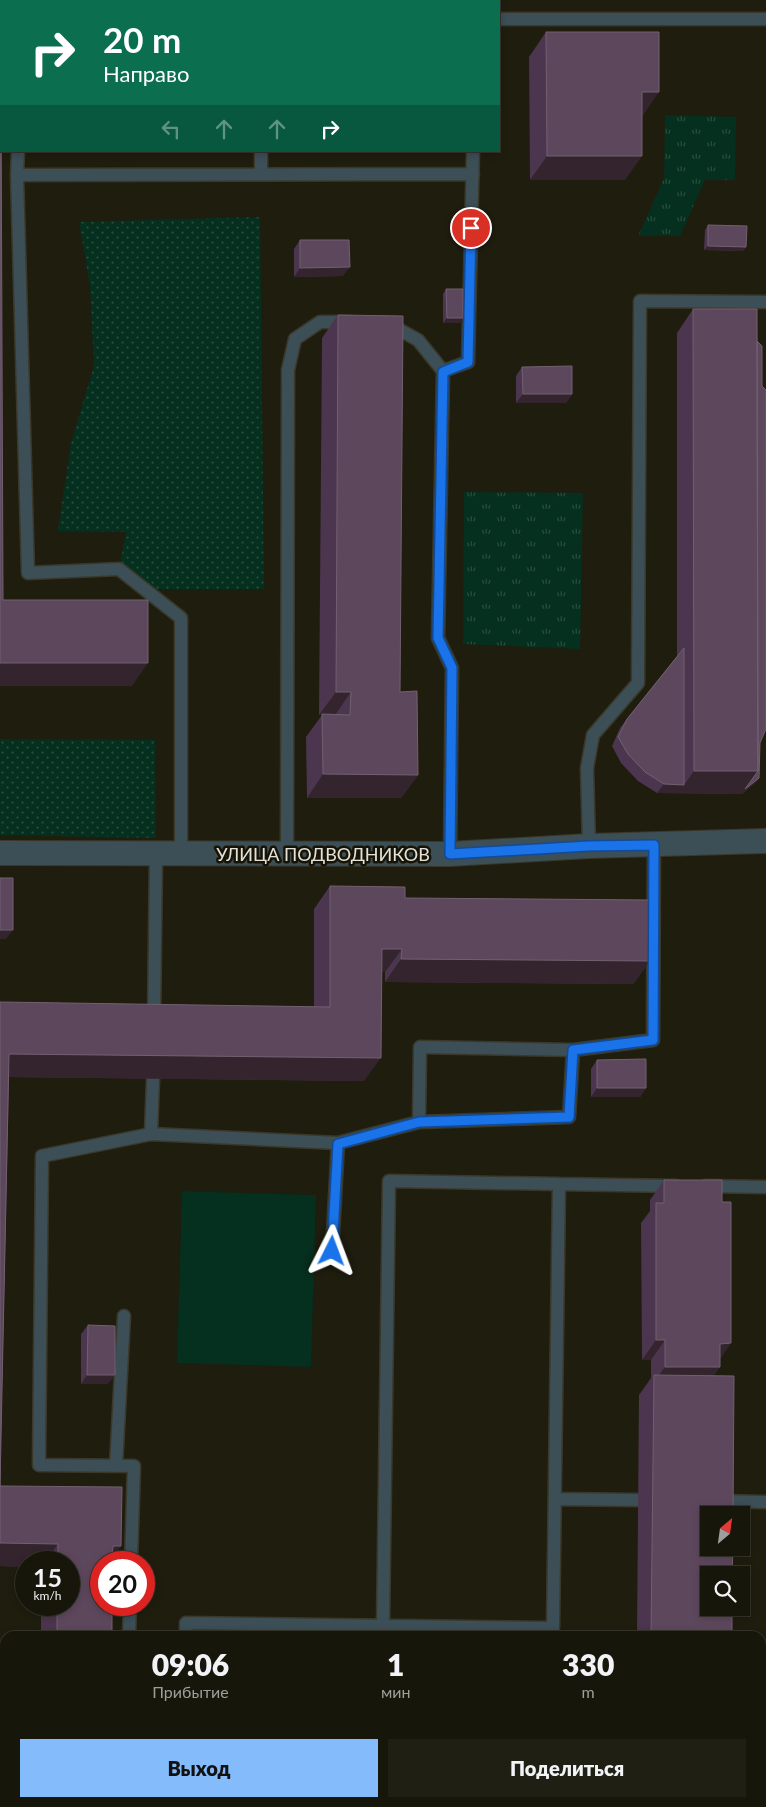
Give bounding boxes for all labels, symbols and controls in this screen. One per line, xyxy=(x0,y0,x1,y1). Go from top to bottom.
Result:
text: 20 m xyxy=(103,18,181,60)
icon: right xyxy=(20,20,85,85)
text: Направо xyxy=(103,60,189,87)
icon: left xyxy=(157,115,185,143)
icon: ahead xyxy=(210,115,238,143)
icon: ahead xyxy=(263,115,291,143)
icon: right xyxy=(316,115,344,143)
pin xyxy=(450,207,492,249)
icon: arrive xyxy=(457,214,485,242)
street label: УЛИЦА ПОДВОДНИКОВ xyxy=(216,843,430,865)
position arrow xyxy=(305,1224,357,1276)
north arrow xyxy=(700,1506,750,1556)
map controls xyxy=(700,1506,750,1616)
speed limit sign: 20 xyxy=(90,1551,155,1616)
text: 15 xyxy=(33,1562,62,1592)
button: search xyxy=(700,1566,750,1616)
text: km/h xyxy=(33,1588,62,1603)
text: 09:06 xyxy=(152,1646,229,1682)
text: 1 xyxy=(387,1646,404,1682)
text: 330 xyxy=(562,1646,614,1682)
text: Прибытие xyxy=(152,1682,229,1701)
text: мин xyxy=(381,1682,410,1701)
text: m xyxy=(582,1682,595,1701)
button: Выход xyxy=(20,1739,378,1797)
button: Поделиться xyxy=(388,1739,746,1797)

